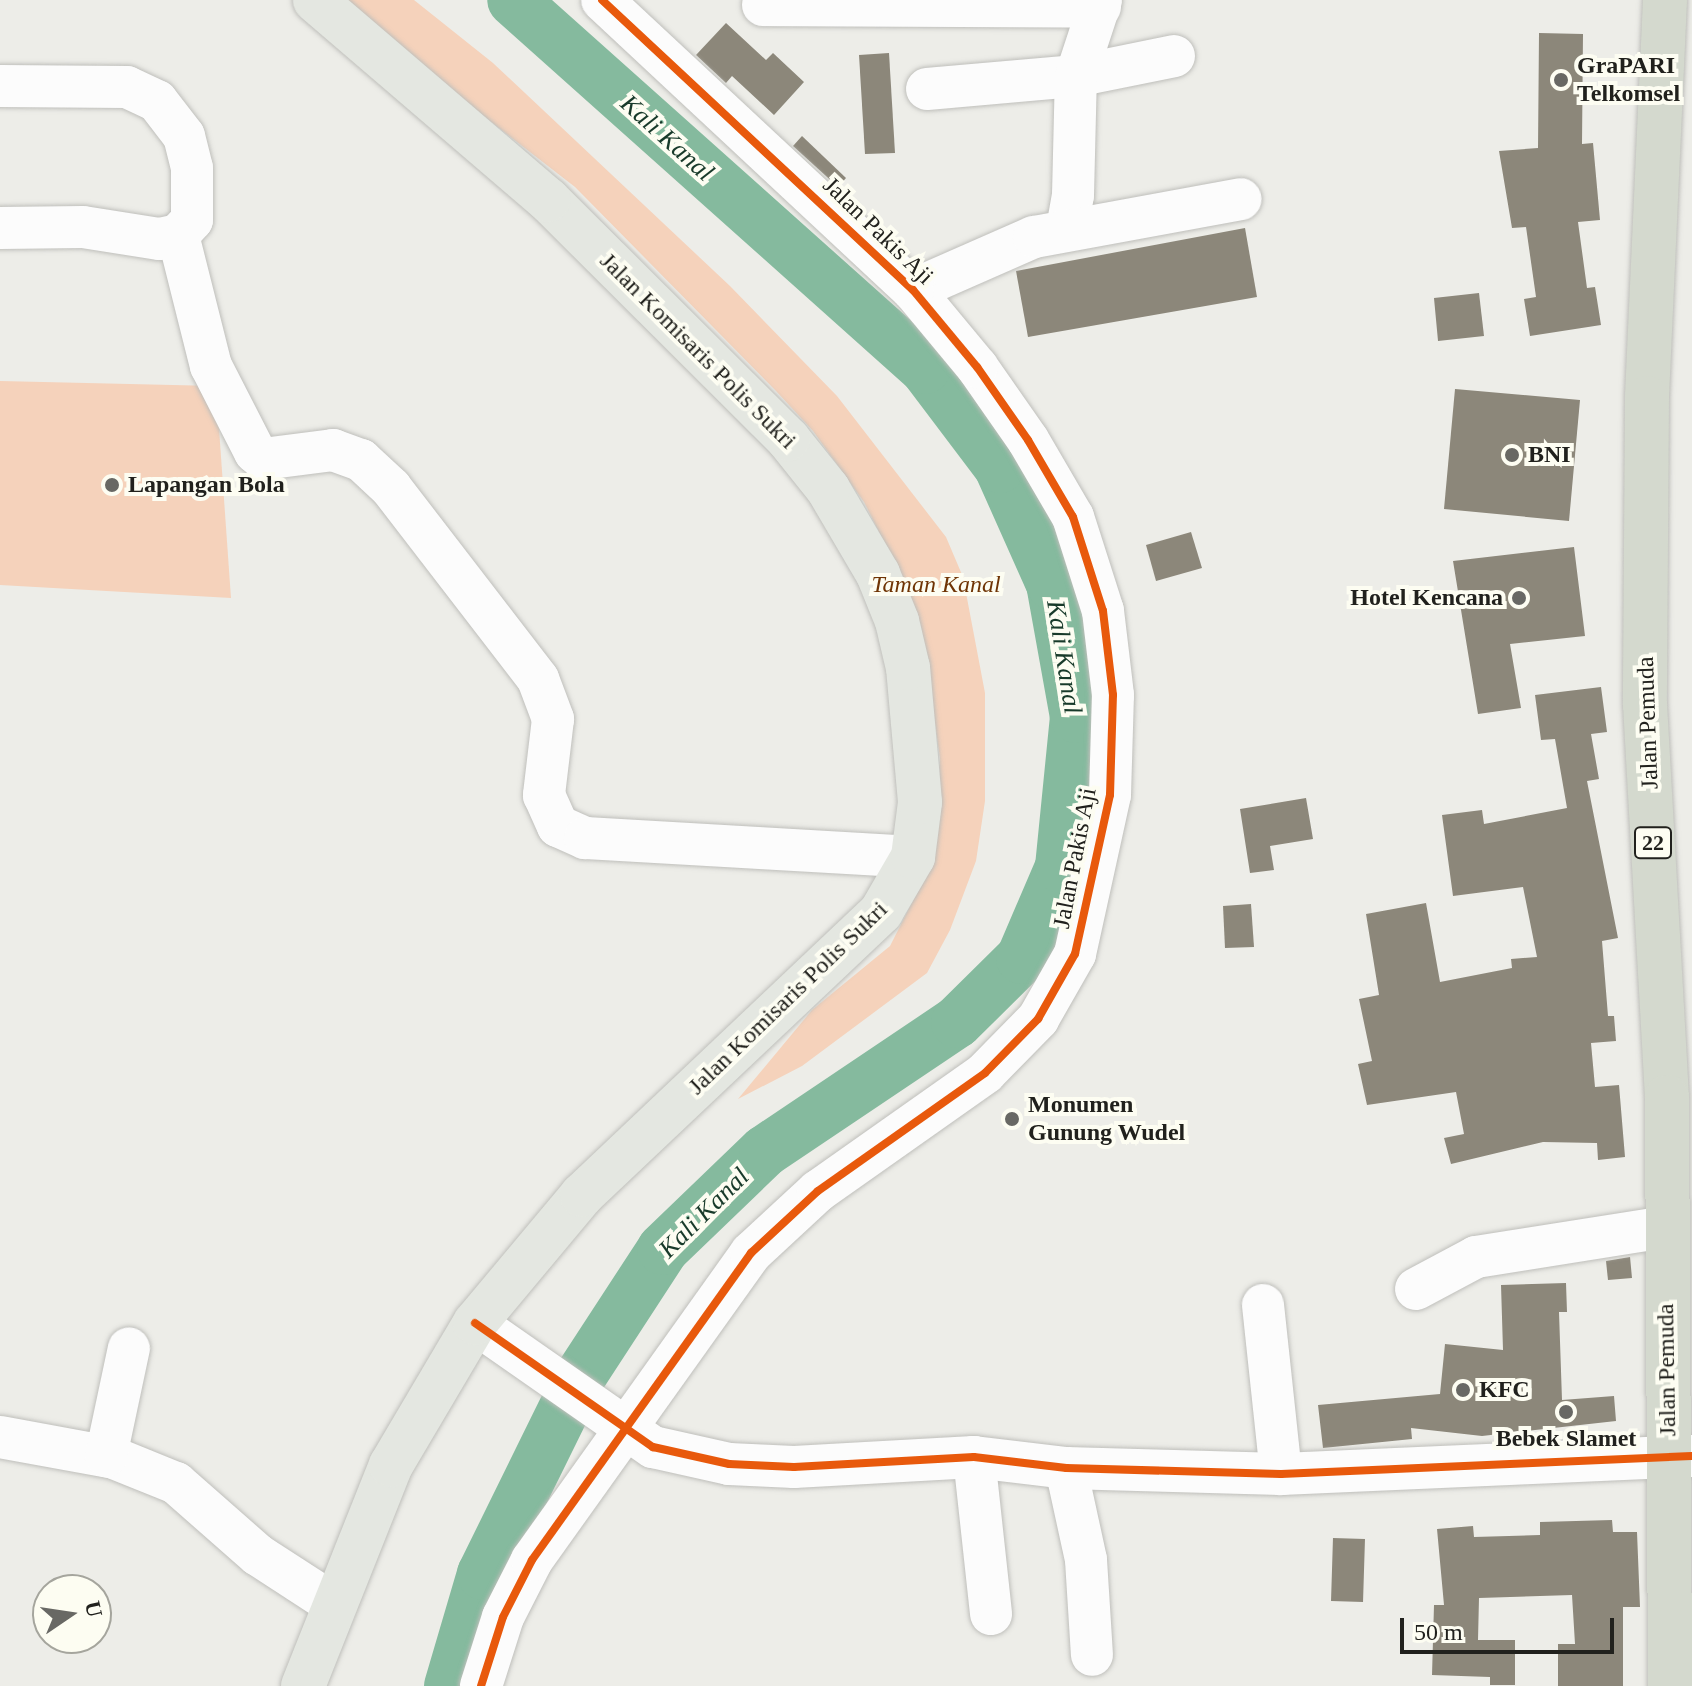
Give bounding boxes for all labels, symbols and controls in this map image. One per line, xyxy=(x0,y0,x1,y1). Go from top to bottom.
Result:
place label: GraPARI Telkomsel xyxy=(1577,52,1680,108)
marker: GraPARI Telkomsel xyxy=(1552,71,1570,89)
water label: Kali Kanal xyxy=(614,88,720,188)
street label: Jalan Pakis Aji xyxy=(816,171,940,291)
street label: Jalan Komisaris Polis Sukri xyxy=(594,247,802,455)
place label: BNI xyxy=(1528,441,1571,469)
marker: BNI xyxy=(1503,446,1521,464)
place label: Lapangan Bola xyxy=(128,471,285,499)
marker: Lapangan Bola xyxy=(103,476,121,494)
park label: Taman Kanal xyxy=(871,571,1001,599)
place label: Hotel Kencana xyxy=(1350,584,1503,612)
marker: Hotel Kencana xyxy=(1510,589,1528,607)
water label: Kali Kanal xyxy=(1040,598,1088,716)
street label: Jalan Pemuda xyxy=(1631,656,1665,790)
street label: Jalan Pakis Aji xyxy=(1047,785,1103,931)
road number: 22 xyxy=(1633,825,1673,861)
street label: Jalan Komisaris Polis Sukri xyxy=(682,895,894,1101)
place label: Monumen Gunung Wudel xyxy=(1028,1091,1186,1147)
marker: Monumen Gunung Wudel xyxy=(1003,1110,1021,1128)
water label: Kali Kanal xyxy=(652,1161,756,1265)
street label: Jalan Pemuda xyxy=(1651,1303,1683,1437)
place label: KFC xyxy=(1479,1376,1530,1404)
marker: KFC xyxy=(1454,1381,1472,1399)
marker: Bebek Slamet xyxy=(1557,1403,1575,1421)
place label: Bebek Slamet xyxy=(1496,1425,1636,1453)
north arrow xyxy=(32,1574,112,1654)
text: U xyxy=(80,1598,108,1619)
scale bar xyxy=(1404,1602,1618,1652)
text: 50 m xyxy=(1414,1619,1463,1645)

